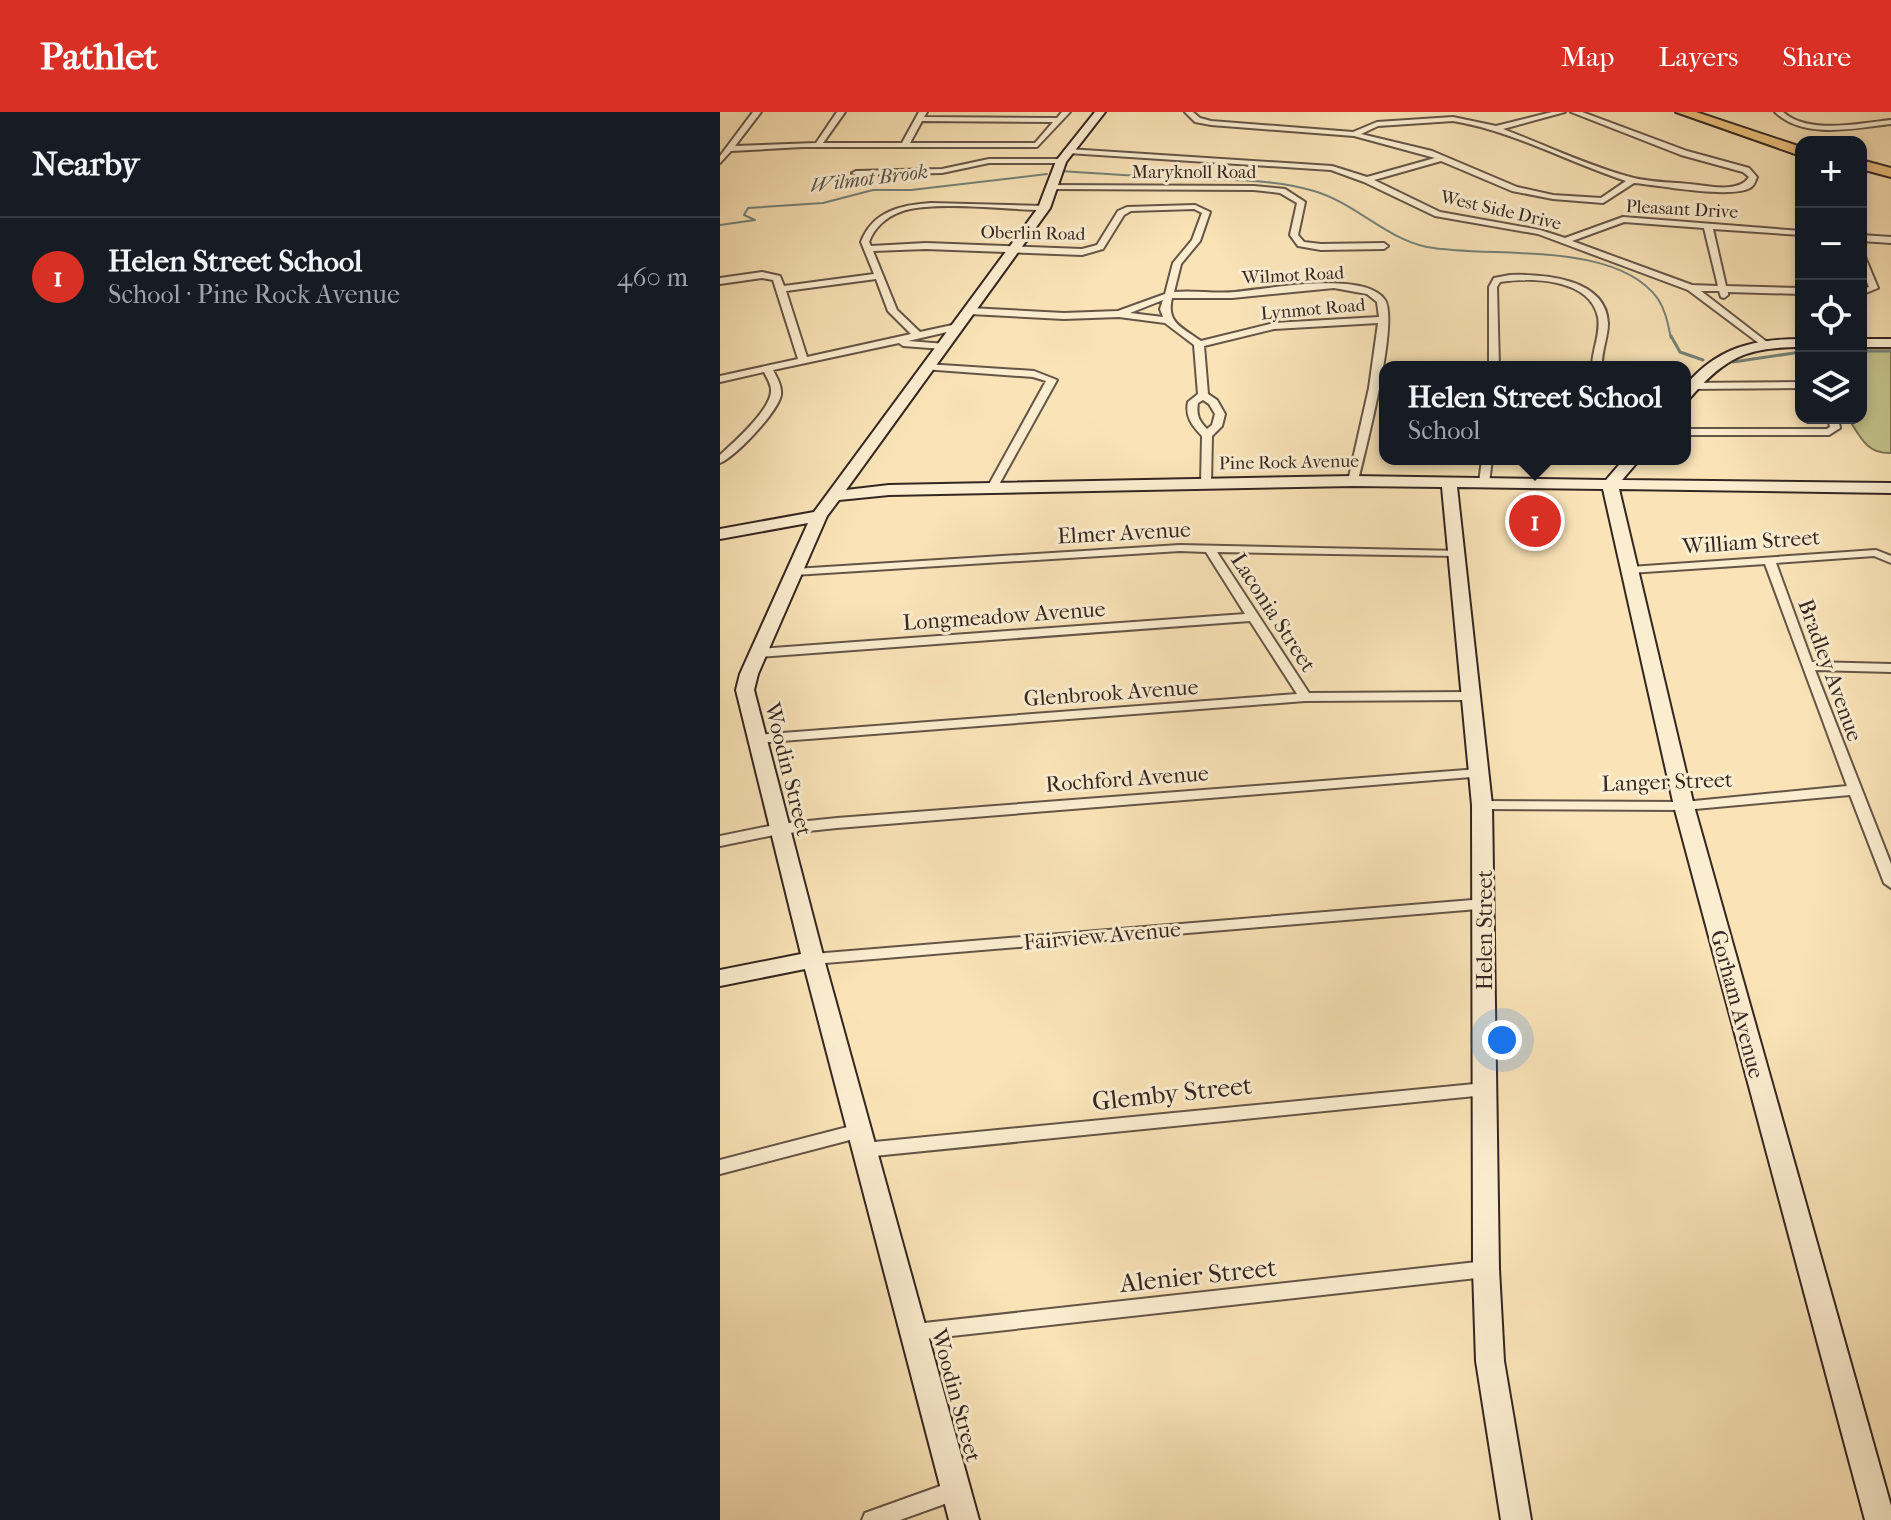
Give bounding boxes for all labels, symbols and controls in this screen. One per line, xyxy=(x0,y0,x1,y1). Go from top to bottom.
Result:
text: Pathlet xyxy=(40,34,158,79)
text: Map xyxy=(1561,40,1614,73)
text: Layers xyxy=(1658,40,1738,73)
text: Share xyxy=(1782,40,1851,73)
map controls xyxy=(1795,136,1867,424)
button: + xyxy=(1795,136,1867,208)
text: Nearby xyxy=(32,144,139,184)
water label: Wilmot Brook xyxy=(809,160,929,197)
street label: Maryknoll Road xyxy=(1132,162,1256,183)
street label: West Side Drive xyxy=(1437,186,1563,235)
street label: Pleasant Drive xyxy=(1625,196,1739,223)
button: − xyxy=(1795,208,1867,280)
street label: Oberlin Road xyxy=(980,222,1086,245)
text: Helen Street School xyxy=(108,244,362,279)
text: 1 xyxy=(53,262,63,293)
text: 460 m xyxy=(617,262,688,293)
street label: Wilmot Road xyxy=(1240,262,1345,289)
text: School · Pine Rock Avenue xyxy=(108,279,400,310)
button: locate xyxy=(1795,280,1867,352)
street label: Lynmot Road xyxy=(1260,294,1366,325)
button: layers xyxy=(1795,352,1867,424)
popup xyxy=(1379,361,1691,465)
text: Helen Street School xyxy=(1408,380,1662,415)
text: School xyxy=(1408,415,1481,446)
street label: Pine Rock Avenue xyxy=(1219,451,1359,474)
pin: 1 xyxy=(1509,491,1561,551)
street label: Elmer Avenue xyxy=(1057,517,1192,549)
street label: William Street xyxy=(1680,524,1821,560)
street label: Laconia Street xyxy=(1225,548,1321,677)
street label: Longmeadow Avenue xyxy=(902,596,1106,636)
street label: Bradley Avenue xyxy=(1792,596,1868,745)
street label: Glenbrook Avenue xyxy=(1023,674,1199,712)
street label: Woodin Street xyxy=(759,699,817,839)
street label: Rochford Avenue xyxy=(1045,760,1210,798)
street label: Langer Street xyxy=(1601,767,1733,797)
street label: Helen Street xyxy=(1472,870,1498,990)
street label: Fairview Avenue xyxy=(1022,916,1182,956)
street label: Gorham Avenue xyxy=(1705,927,1769,1081)
your location xyxy=(1482,1020,1522,1060)
street label: Glemby Street xyxy=(1091,1070,1254,1117)
street label: Alenier Street xyxy=(1117,1252,1279,1299)
street label: Woodin Street xyxy=(926,1325,986,1465)

